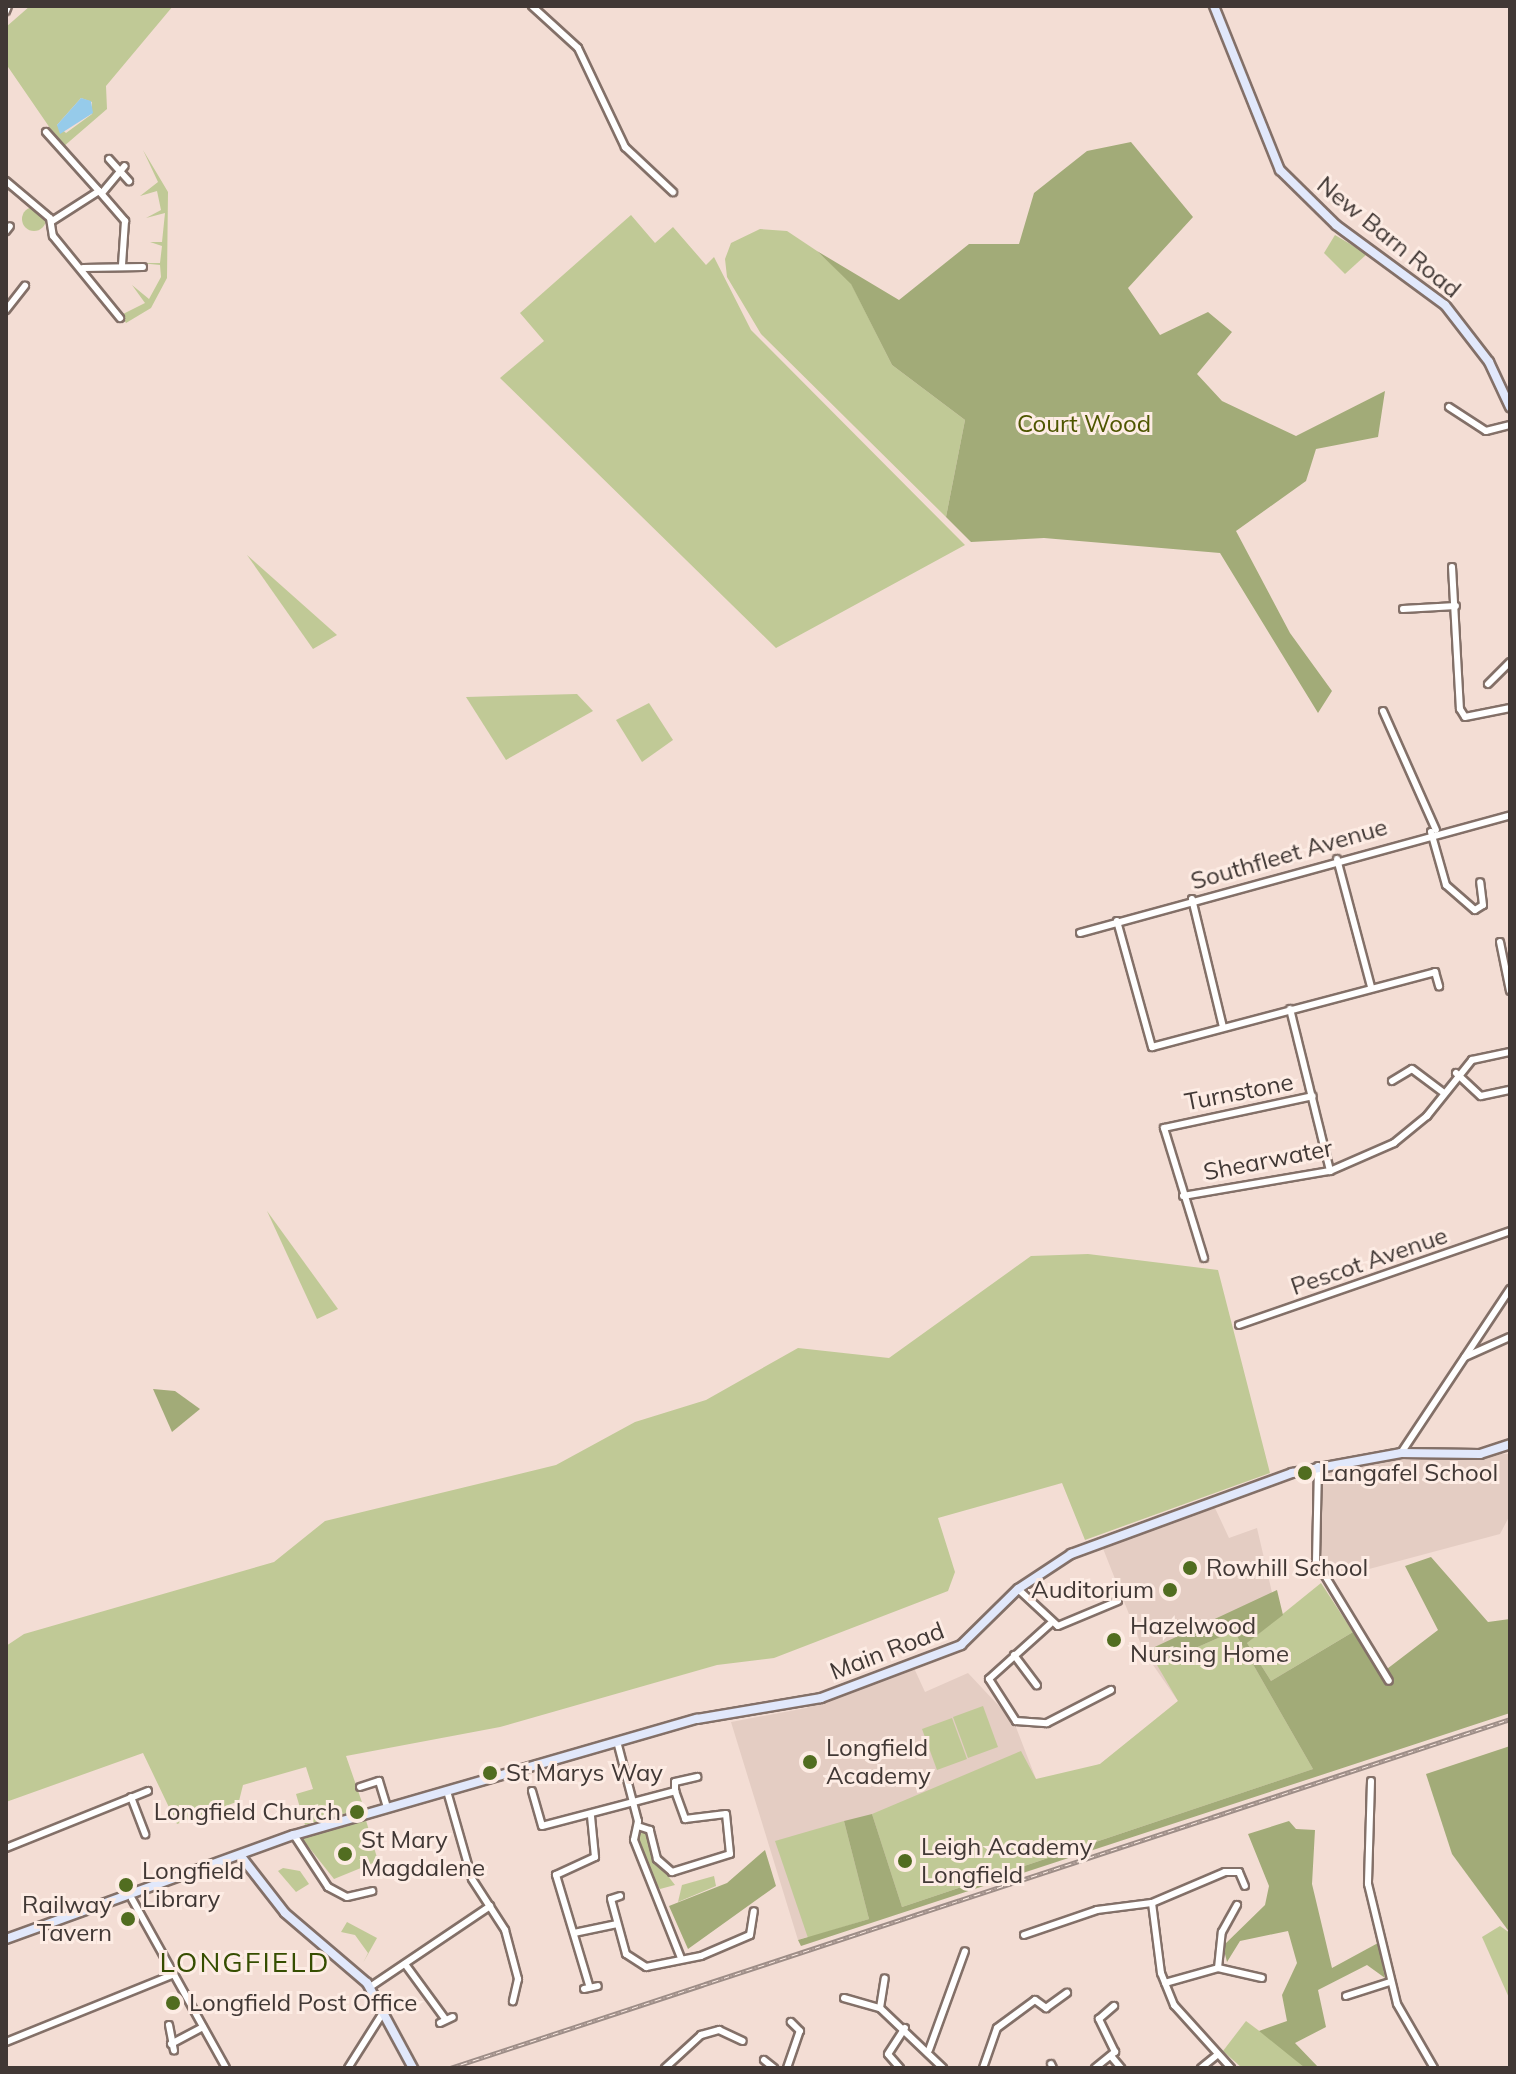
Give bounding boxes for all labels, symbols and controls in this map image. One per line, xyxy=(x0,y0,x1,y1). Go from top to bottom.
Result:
street label: New Barn Road xyxy=(1311,170,1467,304)
park label: Court Wood xyxy=(1017,410,1151,438)
street label: Southfleet Avenue xyxy=(1187,812,1391,896)
street label: Turnstone xyxy=(1182,1067,1296,1117)
street label: Shearwater xyxy=(1201,1133,1335,1187)
street label: Pescot Avenue xyxy=(1287,1221,1451,1301)
place label: Langafel School xyxy=(1321,1459,1498,1487)
marker: Langafel School xyxy=(1296,1464,1314,1482)
place label: Rowhill School xyxy=(1206,1554,1368,1582)
marker: Rowhill School xyxy=(1181,1559,1199,1577)
place label: Auditorium xyxy=(1031,1576,1154,1604)
marker: Auditorium xyxy=(1161,1581,1179,1599)
place label: Hazelwood Nursing Home xyxy=(1130,1612,1289,1668)
street label: Main Road xyxy=(826,1616,948,1686)
marker: Hazelwood Nursing Home xyxy=(1105,1631,1123,1649)
place label: Longfield Academy xyxy=(826,1734,931,1790)
marker: Longfield Academy xyxy=(801,1753,819,1771)
place label: St Marys Way xyxy=(506,1759,663,1787)
marker: St Marys Way xyxy=(481,1764,499,1782)
place label: Longfield Church xyxy=(154,1798,341,1826)
marker: Longfield Church xyxy=(348,1803,366,1821)
place label: St Mary Magdalene xyxy=(361,1826,485,1882)
place label: Leigh Academy Longfield xyxy=(921,1833,1092,1889)
marker: St Mary Magdalene xyxy=(336,1845,354,1863)
marker: Leigh Academy Longfield xyxy=(896,1852,914,1870)
place label: Longfield Library xyxy=(142,1857,244,1913)
marker: Longfield Library xyxy=(117,1876,135,1894)
place label: Railway Tavern xyxy=(22,1891,112,1947)
marker: Railway Tavern xyxy=(119,1910,137,1928)
district label: LONGFIELD xyxy=(160,1945,330,1979)
place label: Longfield Post Office xyxy=(189,1989,417,2017)
marker: Longfield Post Office xyxy=(164,1994,182,2012)

